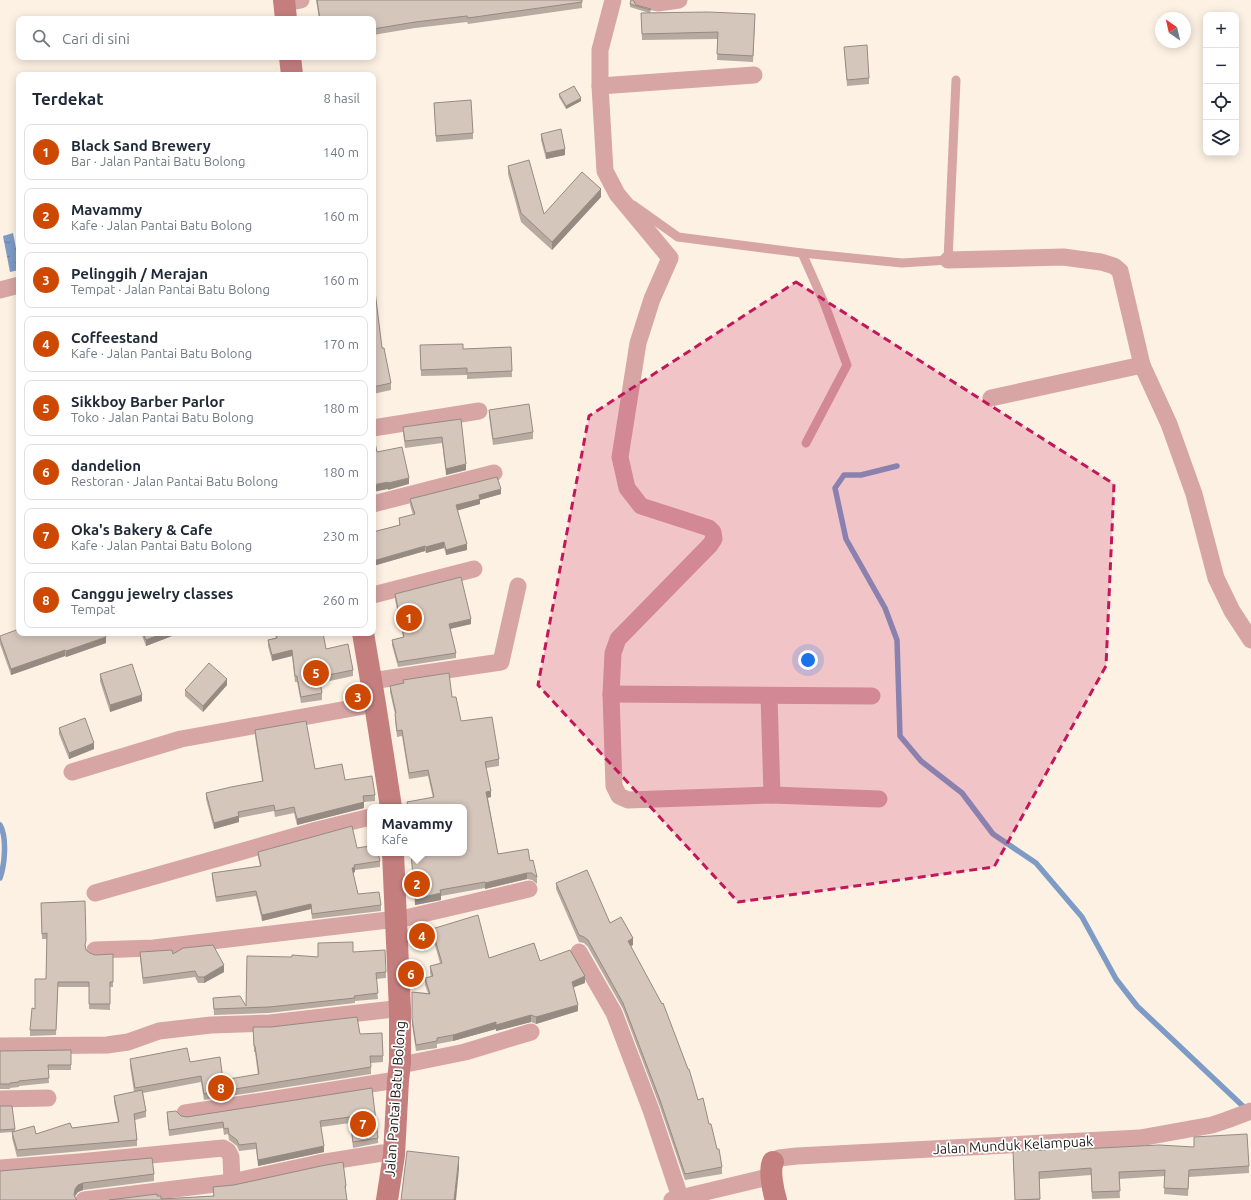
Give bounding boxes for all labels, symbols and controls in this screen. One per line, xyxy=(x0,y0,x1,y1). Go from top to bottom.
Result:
north arrow xyxy=(1155,12,1191,48)
map controls xyxy=(1203,12,1239,156)
button: + xyxy=(1203,12,1239,48)
search box xyxy=(16,16,376,60)
icon: search xyxy=(30,27,52,49)
text: Cari di sini xyxy=(62,30,130,47)
button: − xyxy=(1203,48,1239,84)
button: locate xyxy=(1203,84,1239,120)
text: Terdekat xyxy=(32,89,104,108)
text: 8 hasil xyxy=(323,91,360,105)
button: layers xyxy=(1203,120,1239,156)
text: Black Sand Brewery xyxy=(71,137,211,154)
text: 1 xyxy=(42,145,50,159)
text: 140 m xyxy=(323,145,359,159)
text: Bar · Jalan Pantai Batu Bolong xyxy=(71,154,246,168)
text: Mavammy xyxy=(71,201,142,218)
text: 2 xyxy=(42,209,50,223)
text: 160 m xyxy=(323,209,359,223)
text: Kafe · Jalan Pantai Batu Bolong xyxy=(71,218,252,232)
text: Pelinggih / Merajan xyxy=(71,265,208,282)
text: 3 xyxy=(42,273,50,287)
text: 160 m xyxy=(323,273,359,287)
text: Tempat · Jalan Pantai Batu Bolong xyxy=(71,282,270,296)
text: Coffeestand xyxy=(71,329,158,346)
text: 4 xyxy=(42,337,50,351)
text: 170 m xyxy=(323,337,359,351)
text: Kafe · Jalan Pantai Batu Bolong xyxy=(71,346,252,360)
text: Sikkboy Barber Parlor xyxy=(71,393,225,410)
text: 5 xyxy=(42,401,50,415)
text: 180 m xyxy=(323,401,359,415)
text: Toko · Jalan Pantai Batu Bolong xyxy=(71,410,254,424)
text: dandelion xyxy=(71,457,141,474)
text: 6 xyxy=(42,465,50,479)
text: 180 m xyxy=(323,465,359,479)
text: Restoran · Jalan Pantai Batu Bolong xyxy=(71,474,278,488)
text: Oka's Bakery & Cafe xyxy=(71,521,213,538)
text: 7 xyxy=(42,529,50,543)
text: 230 m xyxy=(323,529,359,543)
text: Kafe · Jalan Pantai Batu Bolong xyxy=(71,538,252,552)
text: Canggu jewelry classes xyxy=(71,585,233,602)
text: 8 xyxy=(42,593,50,607)
text: 260 m xyxy=(323,593,359,607)
text: Tempat xyxy=(71,602,115,616)
pin: 1 xyxy=(396,603,422,633)
your location xyxy=(798,650,818,670)
pin: 5 xyxy=(303,658,329,688)
pin: 3 xyxy=(345,682,371,712)
popup xyxy=(367,804,467,856)
text: Mavammy xyxy=(381,815,453,832)
text: Kafe xyxy=(381,832,408,846)
pin: 2 xyxy=(404,869,430,899)
pin: 4 xyxy=(409,921,435,951)
pin: 6 xyxy=(398,959,424,989)
street label: Jalan Pantai Batu Bolong xyxy=(382,1020,408,1178)
pin: 8 xyxy=(208,1073,234,1103)
pin: 7 xyxy=(350,1109,376,1139)
street label: Jalan Munduk Kelampuak xyxy=(933,1133,1093,1157)

